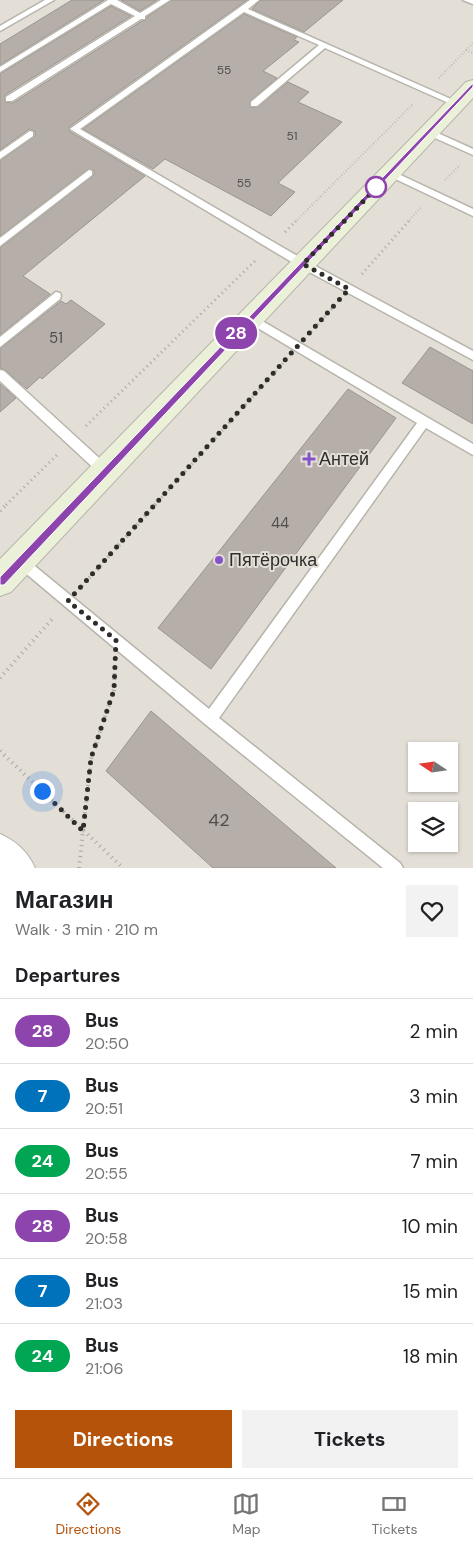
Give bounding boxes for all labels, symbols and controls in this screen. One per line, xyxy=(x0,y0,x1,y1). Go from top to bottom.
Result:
house number: 55 xyxy=(217,62,231,78)
house number: 51 xyxy=(286,128,298,144)
house number: 55 xyxy=(237,175,251,191)
unlabelled marker xyxy=(365,176,387,198)
line badge: 28 xyxy=(214,317,258,349)
text: 28 xyxy=(225,321,247,345)
house number: 51 xyxy=(49,328,63,348)
place label: Антей xyxy=(319,447,369,471)
marker: Антей xyxy=(303,453,315,465)
house number: 44 xyxy=(271,513,289,533)
place label: Пятёрочка xyxy=(229,548,318,572)
marker: Пятёрочка xyxy=(213,554,225,566)
north arrow xyxy=(408,742,458,792)
map controls xyxy=(408,742,458,852)
your location xyxy=(30,779,55,804)
button: layers xyxy=(408,802,458,852)
house number: 42 xyxy=(208,808,230,832)
text: Магазин xyxy=(15,884,113,915)
button: heart xyxy=(406,885,458,937)
text: Walk · 3 min · 210 m xyxy=(15,919,158,940)
text: Departures xyxy=(15,963,120,988)
text: Bus xyxy=(85,1008,119,1033)
text: 28 xyxy=(32,1019,53,1043)
text: 2 min xyxy=(410,1019,458,1044)
text: 20:50 xyxy=(85,1033,129,1054)
text: Bus xyxy=(85,1073,119,1098)
text: 7 xyxy=(38,1084,47,1108)
text: 3 min xyxy=(409,1084,458,1109)
text: 20:51 xyxy=(85,1098,123,1119)
text: Bus xyxy=(85,1138,119,1163)
text: 24 xyxy=(32,1149,53,1173)
text: 7 min xyxy=(410,1149,458,1174)
text: 20:55 xyxy=(85,1163,128,1184)
text: Bus xyxy=(85,1203,119,1228)
text: 28 xyxy=(32,1214,53,1238)
text: 10 min xyxy=(402,1214,458,1239)
text: 20:58 xyxy=(85,1228,128,1249)
text: Bus xyxy=(85,1268,119,1293)
text: 7 xyxy=(38,1279,47,1303)
text: 15 min xyxy=(403,1279,458,1304)
text: 21:03 xyxy=(85,1293,123,1314)
text: Bus xyxy=(85,1333,119,1358)
text: 24 xyxy=(32,1344,53,1368)
text: 18 min xyxy=(403,1344,458,1369)
text: 21:06 xyxy=(85,1358,123,1379)
button: Directions xyxy=(15,1410,232,1468)
button: Tickets xyxy=(242,1410,458,1468)
tab: Directions xyxy=(55,1490,121,1538)
tab: Map xyxy=(232,1490,261,1538)
tab: Tickets xyxy=(371,1490,417,1538)

